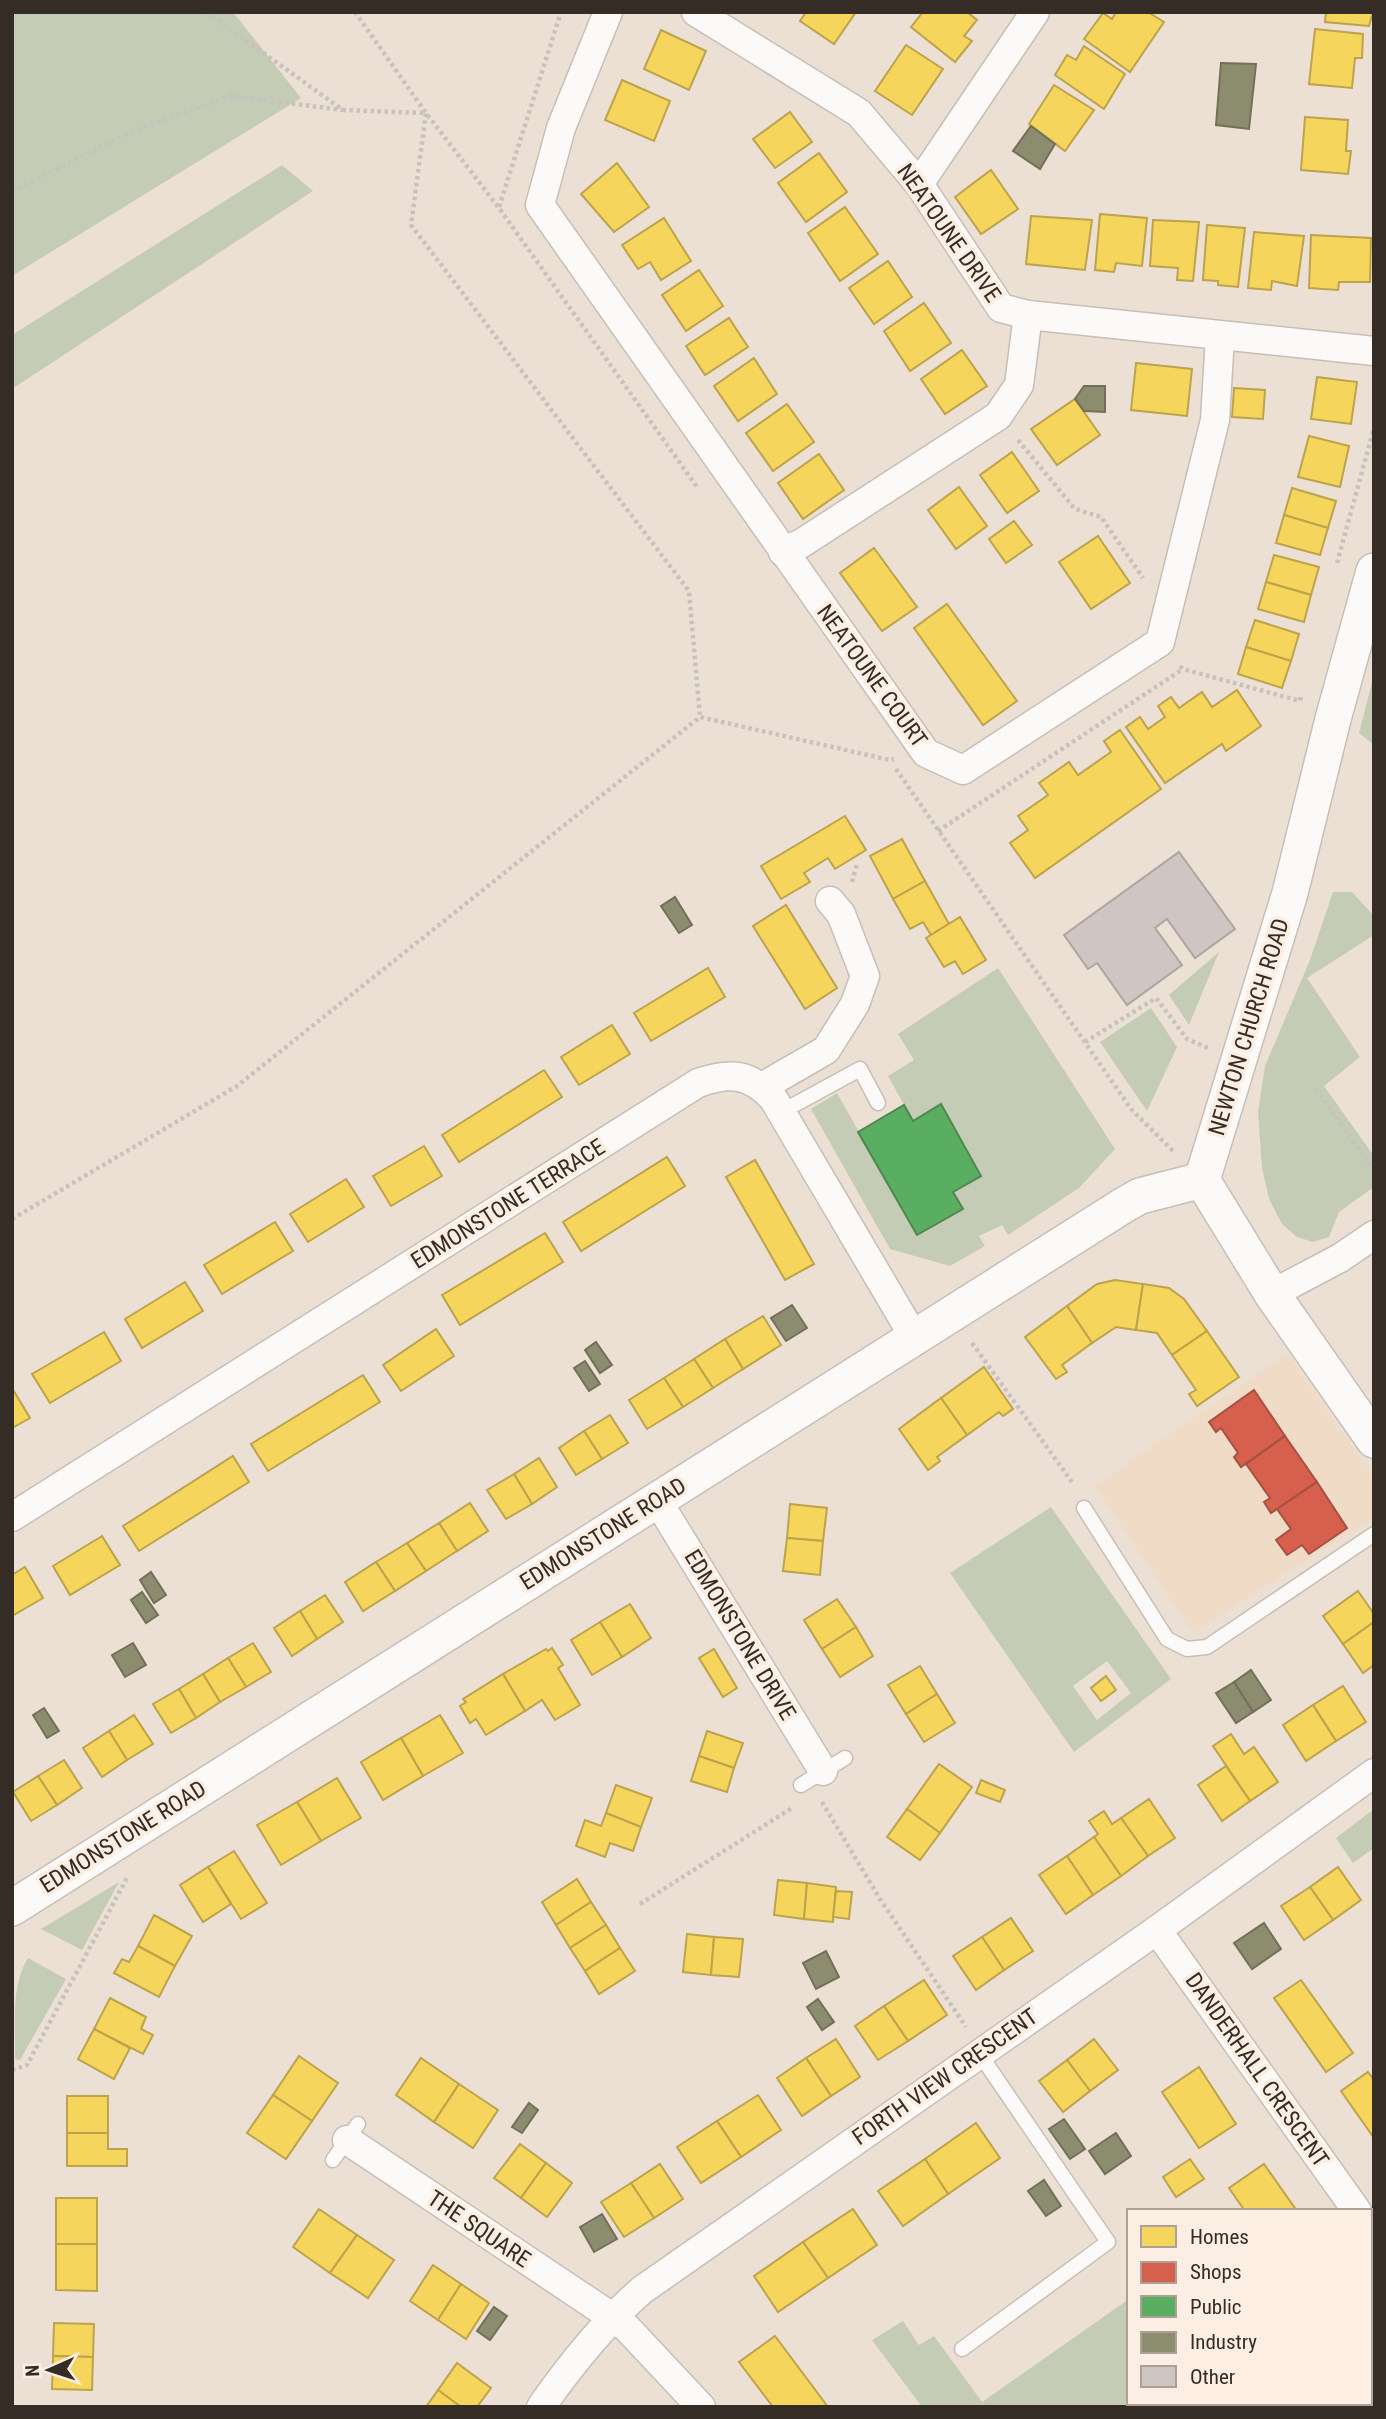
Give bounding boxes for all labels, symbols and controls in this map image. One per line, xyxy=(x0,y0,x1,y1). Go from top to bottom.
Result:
street label: NEATOUNE DRIVE xyxy=(891,159,1007,307)
street label: NEATOUNE COURT xyxy=(811,599,933,753)
street label: NEWTON CHURCH ROAD xyxy=(1203,915,1295,1139)
street label: EDMONSTONE TERRACE xyxy=(406,1133,610,1275)
street label: EDMONSTONE ROAD xyxy=(515,1472,691,1596)
street label: EDMONSTONE DRIVE xyxy=(679,1545,801,1725)
street label: EDMONSTONE ROAD xyxy=(35,1775,211,1899)
street label: DANDERHALL CRESCENT xyxy=(1180,1968,1334,2172)
street label: FORTH VIEW CRESCENT xyxy=(847,2003,1043,2151)
street label: THE SQUARE xyxy=(422,2185,536,2273)
legend xyxy=(1127,2209,1372,2405)
text: Homes xyxy=(1190,2225,1249,2249)
text: Shops xyxy=(1190,2260,1242,2284)
text: Public xyxy=(1190,2295,1242,2319)
text: Industry xyxy=(1190,2330,1257,2354)
north arrow xyxy=(14,2335,84,2405)
text: N xyxy=(21,2364,44,2377)
text: Other xyxy=(1190,2365,1235,2389)

